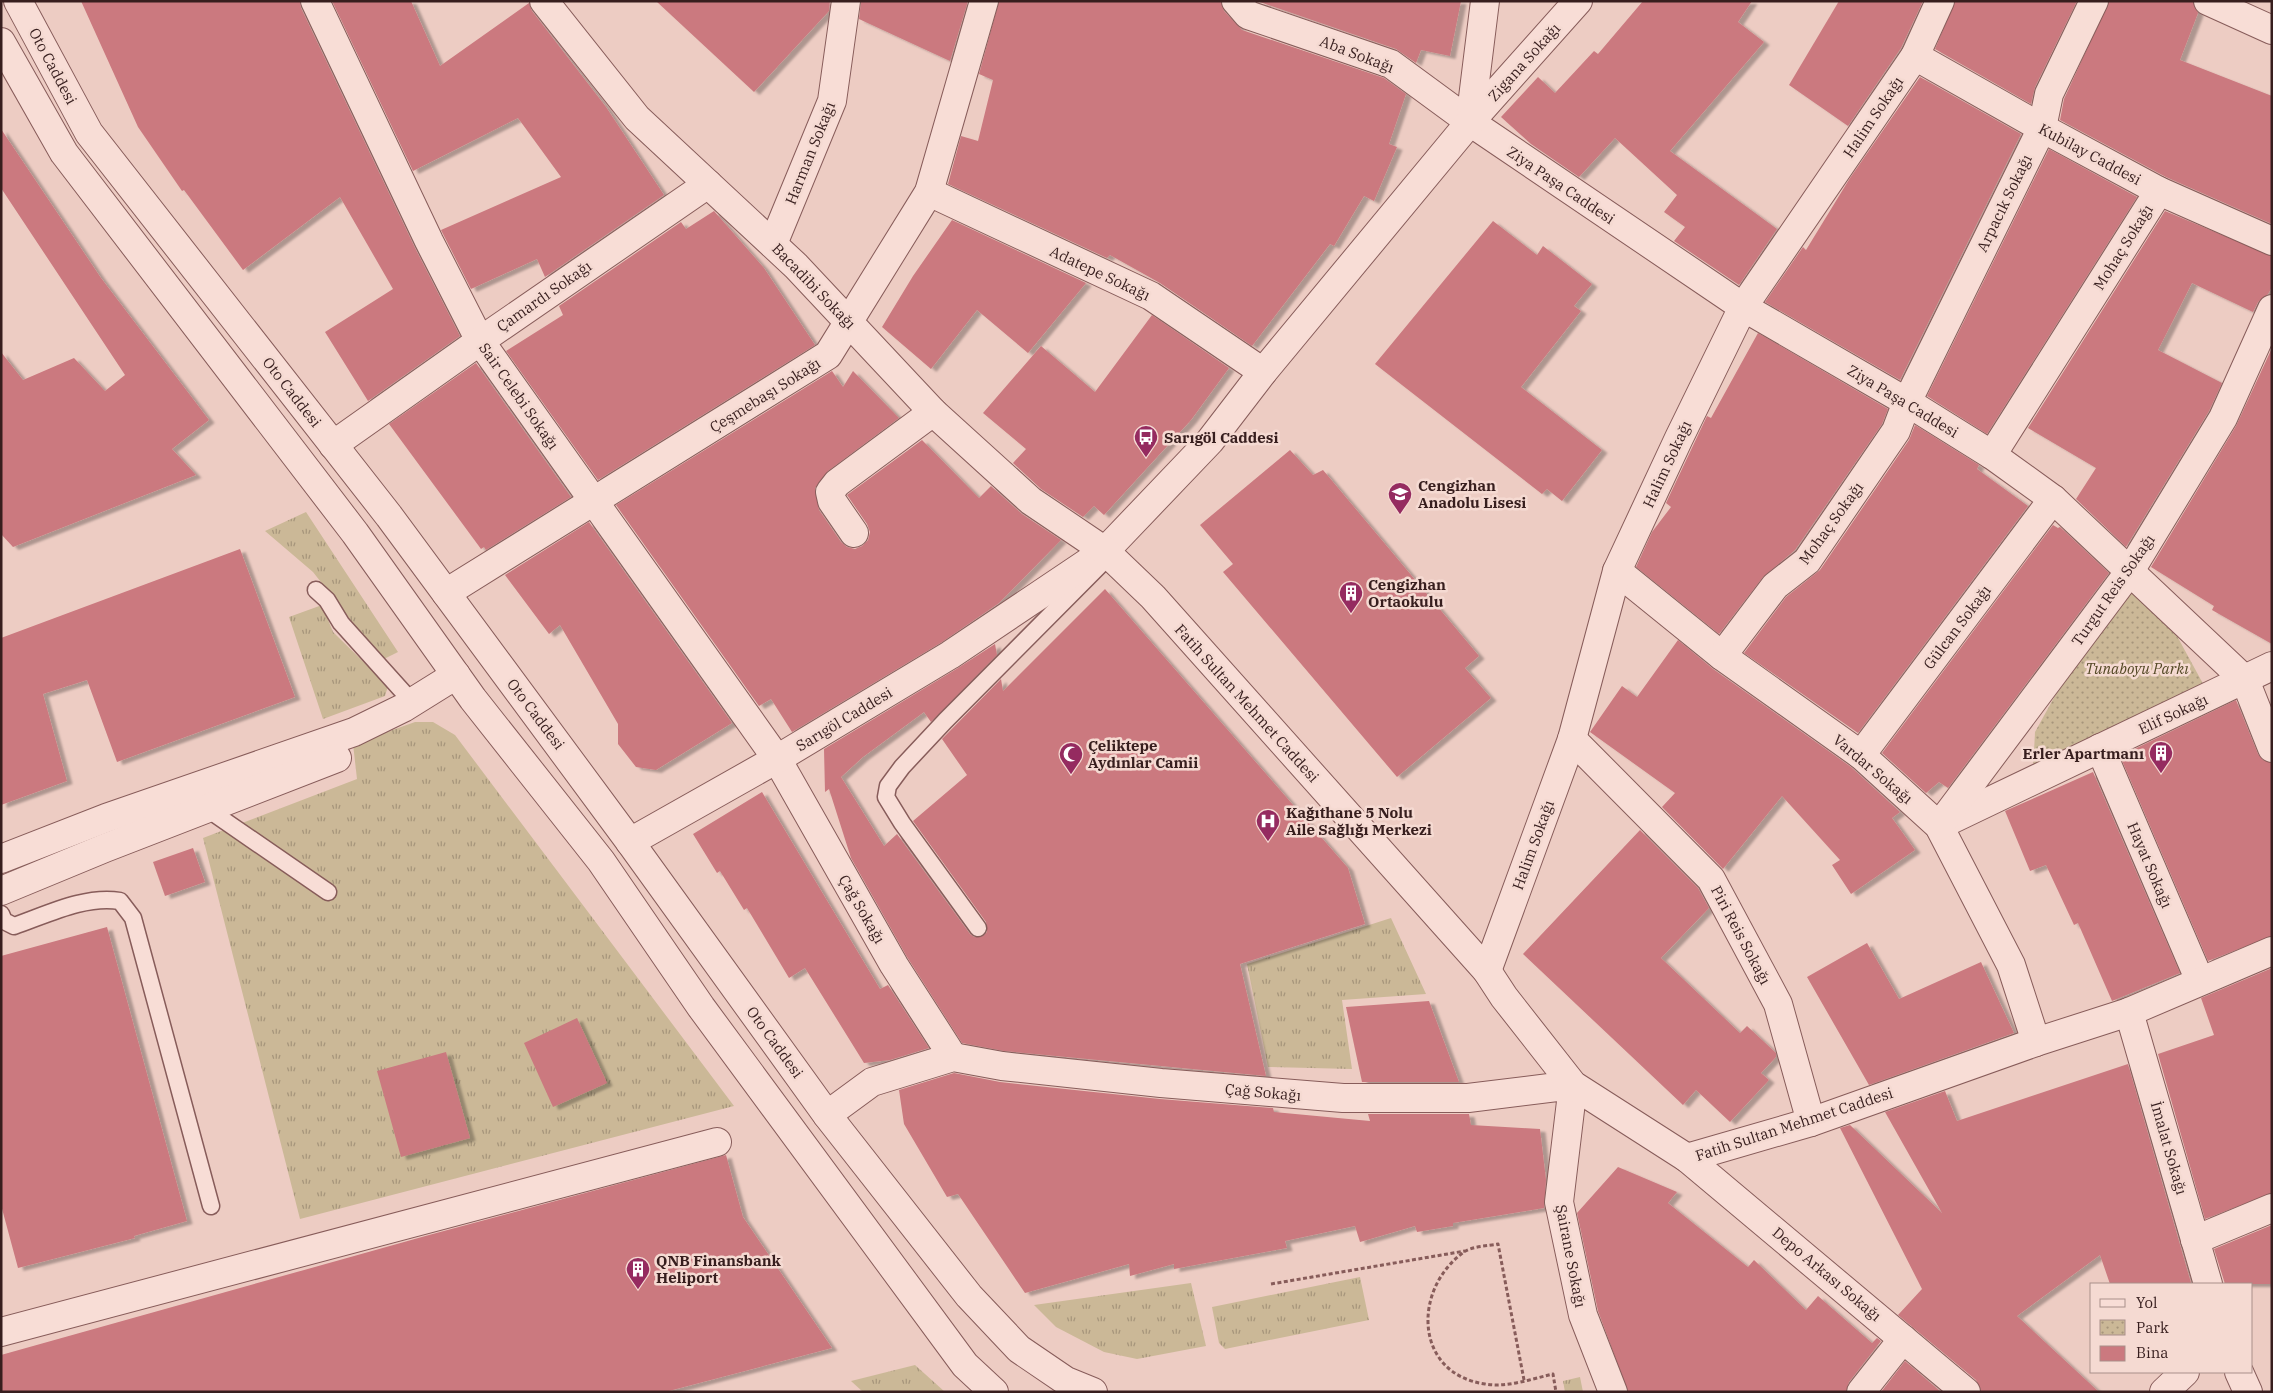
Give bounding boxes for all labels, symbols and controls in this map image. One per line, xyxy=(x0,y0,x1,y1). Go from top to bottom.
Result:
street label: Zigana Sokağı xyxy=(1484,19,1564,105)
street label: Oto Caddesi xyxy=(25,24,81,108)
street label: Aba Sokağı xyxy=(1317,31,1397,77)
street label: Halim Sokağı xyxy=(1839,72,1907,161)
street label: Harman Sokağı xyxy=(781,99,839,207)
street label: Kubilay Caddesi xyxy=(2036,119,2145,189)
street label: Ziya Paşa Caddesi xyxy=(1503,142,1619,228)
street label: Arpacık Sokağı xyxy=(1972,151,2036,255)
street label: Mohaç Sokağı xyxy=(2089,200,2157,293)
street label: Bacadibi Sokağı xyxy=(768,239,860,333)
street label: Adatepe Sokağı xyxy=(1047,241,1153,305)
street label: Çamardı Sokağı xyxy=(493,256,595,336)
street label: Sair Celebi Sokağı xyxy=(475,339,563,453)
street label: Oto Caddesi xyxy=(259,353,326,431)
street label: Çeşmebaşı Sokağı xyxy=(706,353,824,437)
street label: Ziya Paşa Caddesi xyxy=(1844,360,1962,442)
street label: Halim Sokağı xyxy=(1639,417,1696,511)
bus stop icon: Sarıgöl Caddesi xyxy=(1133,424,1159,458)
place label: Sarıgöl Caddesi xyxy=(1164,428,1278,447)
place label: Cengizhan Anadolu Lisesi xyxy=(1418,476,1526,512)
street label: Mohaç Sokağı xyxy=(1795,478,1867,568)
school or university icon: Cengizhan Anadolu Lisesi xyxy=(1387,481,1413,515)
street label: Turgut Reis Sokağı xyxy=(2067,530,2159,650)
place label: Cengizhan Ortaokulu xyxy=(1368,575,1446,611)
building icon: Cengizhan Ortaokulu xyxy=(1338,580,1364,614)
street label: Gülcan Sokağı xyxy=(1919,581,1995,673)
street label: Fatih Sultan Mehmet Caddesi xyxy=(1171,620,1323,786)
park label: Tunaboyu Parkı xyxy=(2085,659,2189,678)
street label: Oto Caddesi xyxy=(503,675,569,754)
street label: Sarıgöl Caddesi xyxy=(792,683,896,755)
street label: Elif Sokağı xyxy=(2135,690,2211,738)
street label: Vardar Sokağı xyxy=(1829,730,1917,808)
place label: Çeliktepe Aydınlar Camii xyxy=(1088,736,1198,772)
building icon: Erler Apartmanı xyxy=(2148,740,2174,774)
mosque icon: Çeliktepe Aydınlar Camii xyxy=(1058,741,1084,775)
place label: Erler Apartmanı xyxy=(2023,744,2144,763)
street label: Halim Sokağı xyxy=(1508,797,1558,892)
place label: Kağıthane 5 Nolu Aile Sağlığı Merkezi xyxy=(1286,803,1432,839)
hospital icon: Kağıthane 5 Nolu Aile Sağlığı Merkezi xyxy=(1255,808,1281,842)
street label: Hayat Sokağı xyxy=(2123,819,2177,911)
street label: Çağ Sokağı xyxy=(835,871,889,947)
street label: Piri Reis Sokağı xyxy=(1707,882,1775,988)
street label: Oto Caddesi xyxy=(743,1002,808,1082)
street label: Çağ Sokağı xyxy=(1224,1079,1302,1105)
street label: Fatih Sultan Mehmet Caddesi xyxy=(1693,1083,1895,1165)
street label: İmalat Sokağı xyxy=(2147,1099,2191,1197)
street label: Şairane Sokağı xyxy=(1552,1203,1590,1309)
street label: Depo Arkası Sokağı xyxy=(1769,1223,1886,1325)
place label: QNB Finansbank Heliport xyxy=(656,1251,782,1287)
building icon: QNB Finansbank Heliport xyxy=(625,1256,651,1290)
legend xyxy=(2090,1283,2253,1373)
text: Yol xyxy=(2136,1293,2157,1312)
text: Park xyxy=(2136,1318,2169,1337)
text: Bina xyxy=(2136,1343,2169,1362)

